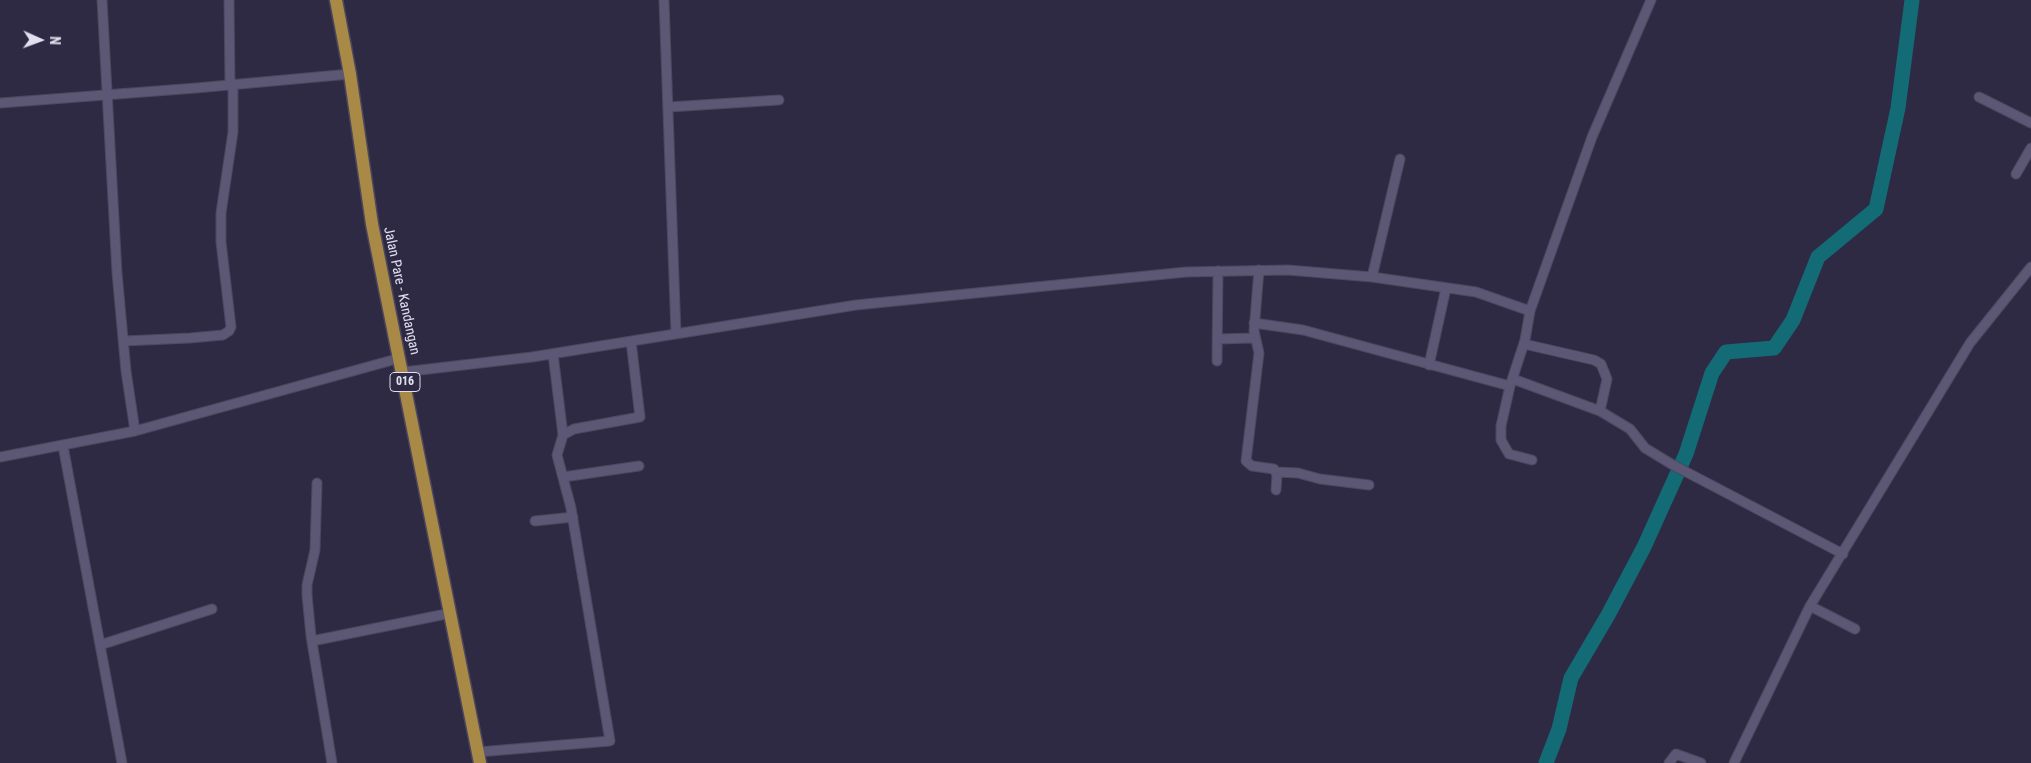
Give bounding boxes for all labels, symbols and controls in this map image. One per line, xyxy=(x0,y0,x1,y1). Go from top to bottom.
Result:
north arrow xyxy=(15,15,65,65)
text: N xyxy=(47,36,63,45)
street label: Jalan Pare - Kandangan xyxy=(379,226,423,356)
road number: 016 xyxy=(390,372,420,392)

